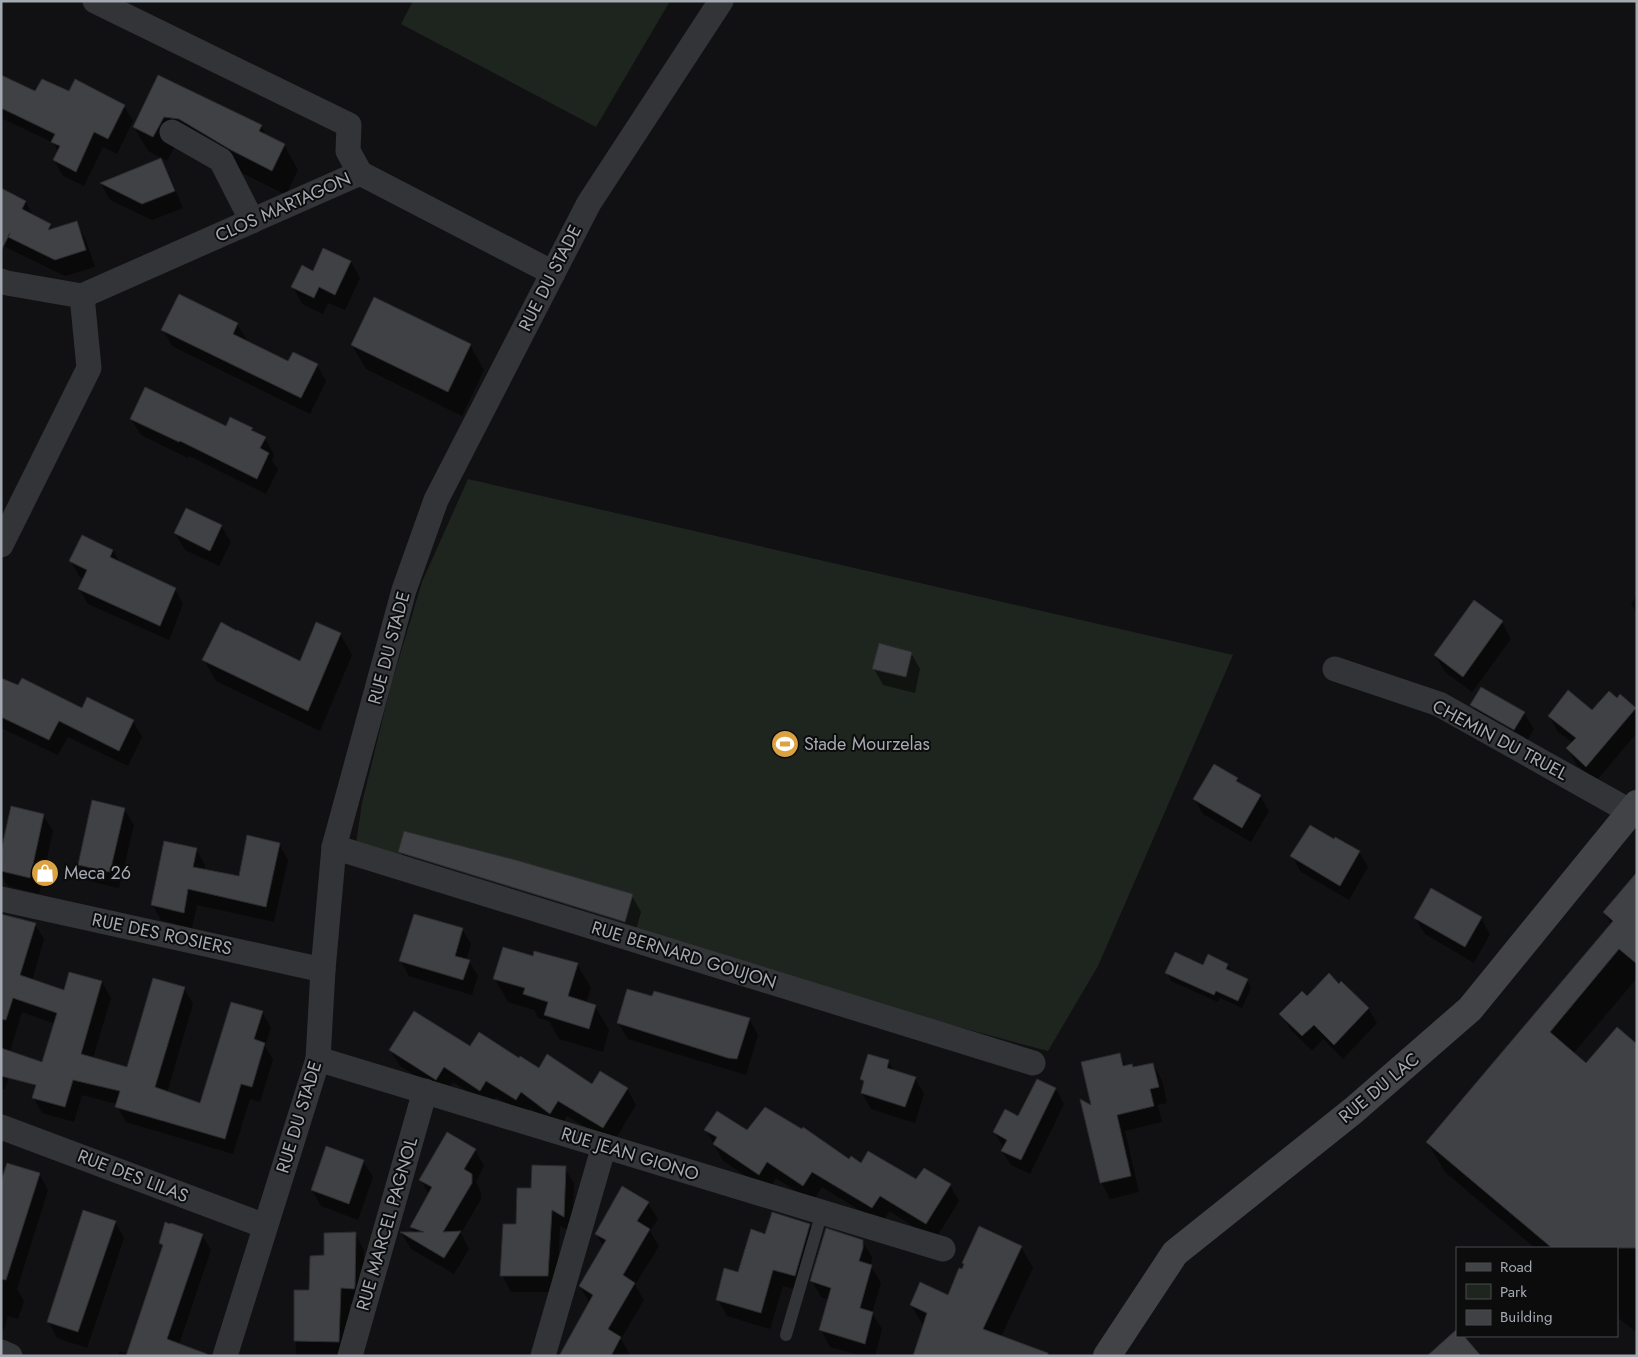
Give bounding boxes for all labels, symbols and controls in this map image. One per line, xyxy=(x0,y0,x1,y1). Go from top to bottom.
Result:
street label: CLOS MARTAGON xyxy=(211,165,355,249)
street label: RUE DU STADE xyxy=(512,220,588,336)
street label: RUE DU STADE xyxy=(361,589,417,707)
street label: CHEMIN DU TRUEL xyxy=(1428,693,1572,787)
sports icon: Stade Mourzelas xyxy=(770,729,800,759)
place label: Stade Mourzelas xyxy=(804,731,930,757)
shop icon: Meca 26 xyxy=(30,858,60,888)
place label: Meca 26 xyxy=(64,860,131,886)
street label: RUE DES ROSIERS xyxy=(90,906,235,962)
street label: RUE BERNARD GOUJON xyxy=(588,914,780,996)
street label: RUE DU LAC xyxy=(1333,1047,1425,1129)
street label: RUE DU STADE xyxy=(270,1058,328,1176)
street label: RUE JEAN GIONO xyxy=(558,1121,702,1187)
street label: RUE MARCEL PAGNOL xyxy=(350,1134,424,1314)
street label: RUE DES LILAS xyxy=(74,1143,192,1209)
legend xyxy=(1456,1247,1618,1337)
text: Road xyxy=(1500,1256,1532,1278)
text: Park xyxy=(1500,1281,1527,1303)
text: Building xyxy=(1500,1306,1552,1328)

